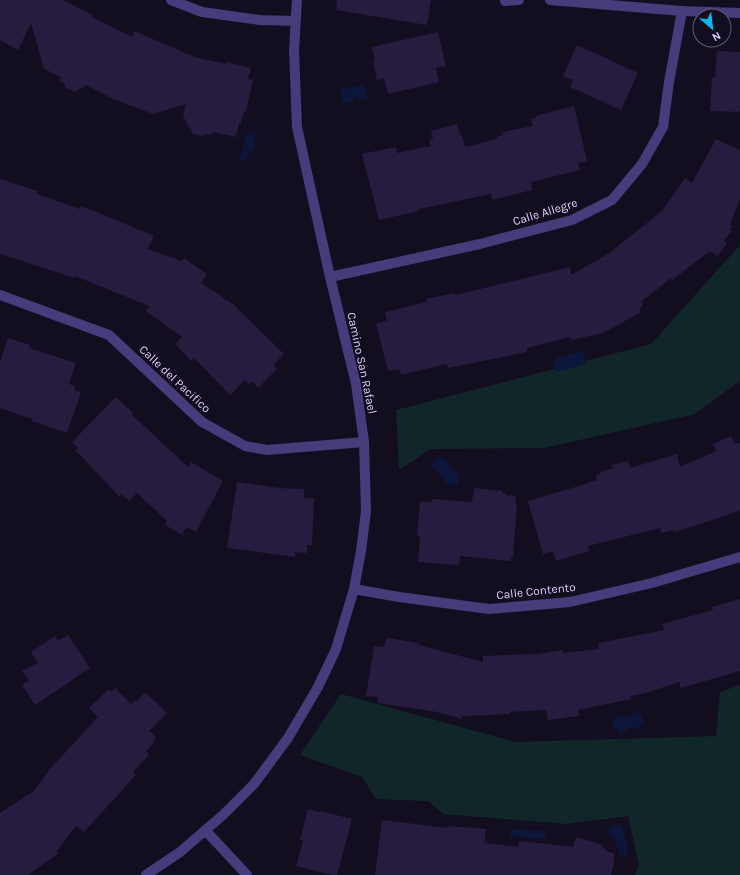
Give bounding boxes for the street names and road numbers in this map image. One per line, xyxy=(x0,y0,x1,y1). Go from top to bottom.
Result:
street label: Calle Allegre xyxy=(511,196,579,228)
street label: Camino San Rafael xyxy=(344,311,380,415)
street label: Calle del Pacifico xyxy=(136,342,214,416)
street label: Calle Contento xyxy=(496,580,576,602)

